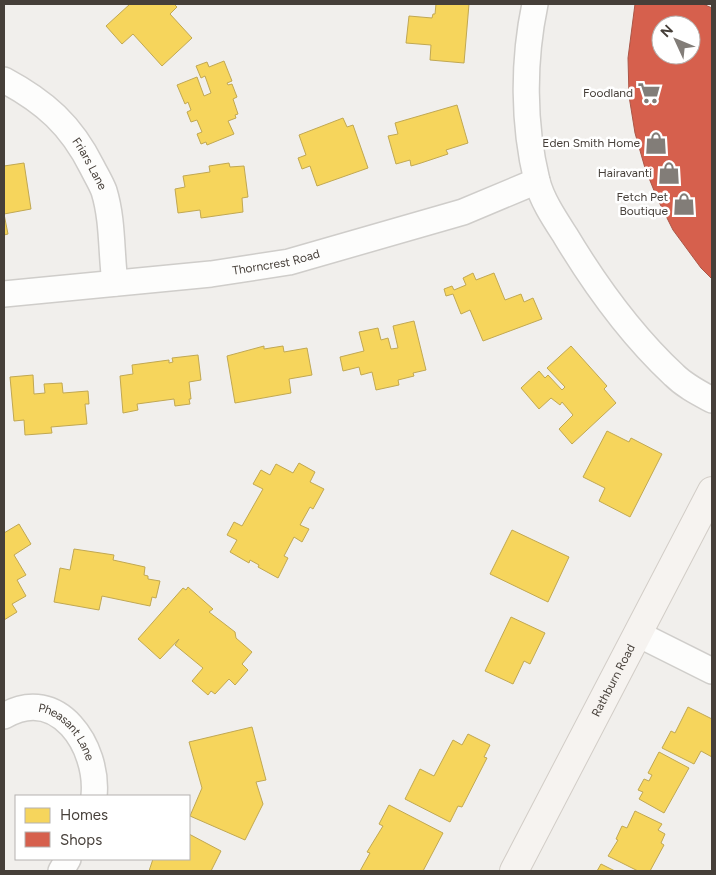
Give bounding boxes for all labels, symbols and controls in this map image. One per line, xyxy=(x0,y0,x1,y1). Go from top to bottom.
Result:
north arrow xyxy=(651,15,701,65)
text: N xyxy=(657,22,677,41)
supermarket icon: Foodland xyxy=(636,80,662,106)
place label: Foodland xyxy=(583,86,633,100)
shop icon: Eden Smith Home xyxy=(643,130,669,156)
street label: Friars Lane xyxy=(69,135,110,192)
place label: Eden Smith Home xyxy=(542,136,640,150)
shop icon: Hairavanti xyxy=(656,160,682,186)
place label: Hairavanti xyxy=(598,166,652,180)
place label: Fetch Pet Boutique xyxy=(616,190,668,218)
shop icon: Fetch Pet Boutique xyxy=(671,191,697,217)
street label: Thorncrest Road xyxy=(231,247,321,278)
street label: Rathburn Road xyxy=(589,642,638,719)
street label: Pheasant Lane xyxy=(37,701,97,763)
legend xyxy=(15,795,190,860)
text: Homes xyxy=(60,806,108,824)
text: Shops xyxy=(60,831,102,849)

